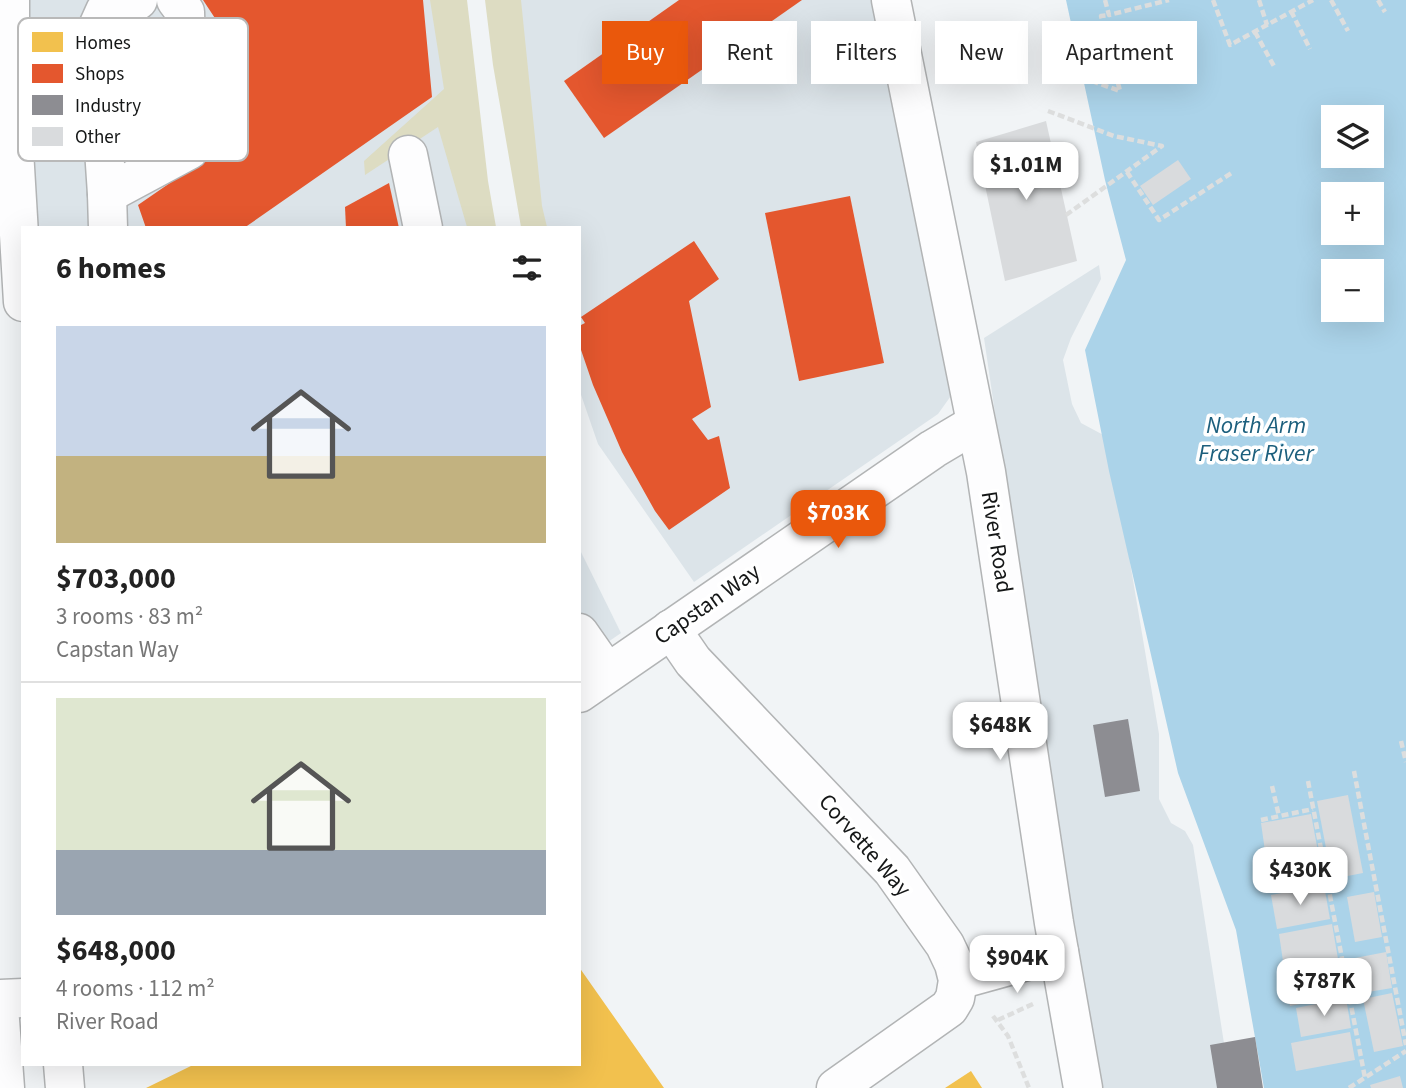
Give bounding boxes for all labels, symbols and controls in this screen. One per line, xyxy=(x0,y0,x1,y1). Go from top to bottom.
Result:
legend xyxy=(18,18,248,161)
chip: Buy xyxy=(602,21,688,84)
chip: Rent xyxy=(702,21,797,84)
chip: Filters xyxy=(811,21,921,84)
chip: New xyxy=(935,21,1028,84)
chip: Apartment xyxy=(1042,21,1197,84)
text: Homes xyxy=(75,30,131,57)
text: Shops xyxy=(75,61,124,88)
text: Industry xyxy=(75,93,141,120)
map controls xyxy=(1321,105,1384,322)
button: layers xyxy=(1321,105,1384,168)
text: Other xyxy=(75,124,121,151)
pin: $1.01M xyxy=(969,142,1083,202)
text: $1.01M xyxy=(989,148,1063,181)
button: + xyxy=(1321,182,1384,245)
text: 6 homes xyxy=(56,247,166,290)
icon: filters xyxy=(508,249,546,287)
button: − xyxy=(1321,259,1384,322)
icon: home xyxy=(238,371,364,497)
water label: North Arm Fraser River xyxy=(1198,408,1315,471)
street label: River Road xyxy=(973,489,1021,595)
pin: $703K xyxy=(789,490,887,550)
text: $703K xyxy=(807,496,869,529)
street label: Capstan Way xyxy=(647,555,767,653)
text: $703,000 xyxy=(56,557,176,600)
text: 3 rooms · 83 m² xyxy=(56,600,203,633)
text: Capstan Way xyxy=(56,633,179,666)
pin: $648K xyxy=(951,702,1049,762)
text: $648K xyxy=(969,708,1031,741)
icon: home xyxy=(238,743,364,869)
street label: Corvette Way xyxy=(811,786,919,904)
pin: $430K xyxy=(1251,848,1349,907)
text: $430K xyxy=(1269,853,1331,886)
text: $648,000 xyxy=(56,929,176,972)
pin: $904K xyxy=(968,936,1066,995)
text: $904K xyxy=(986,941,1048,974)
pin: $787K xyxy=(1275,958,1373,1018)
text: $787K xyxy=(1293,964,1355,997)
text: 4 rooms · 112 m² xyxy=(56,972,215,1005)
text: River Road xyxy=(56,1005,159,1038)

